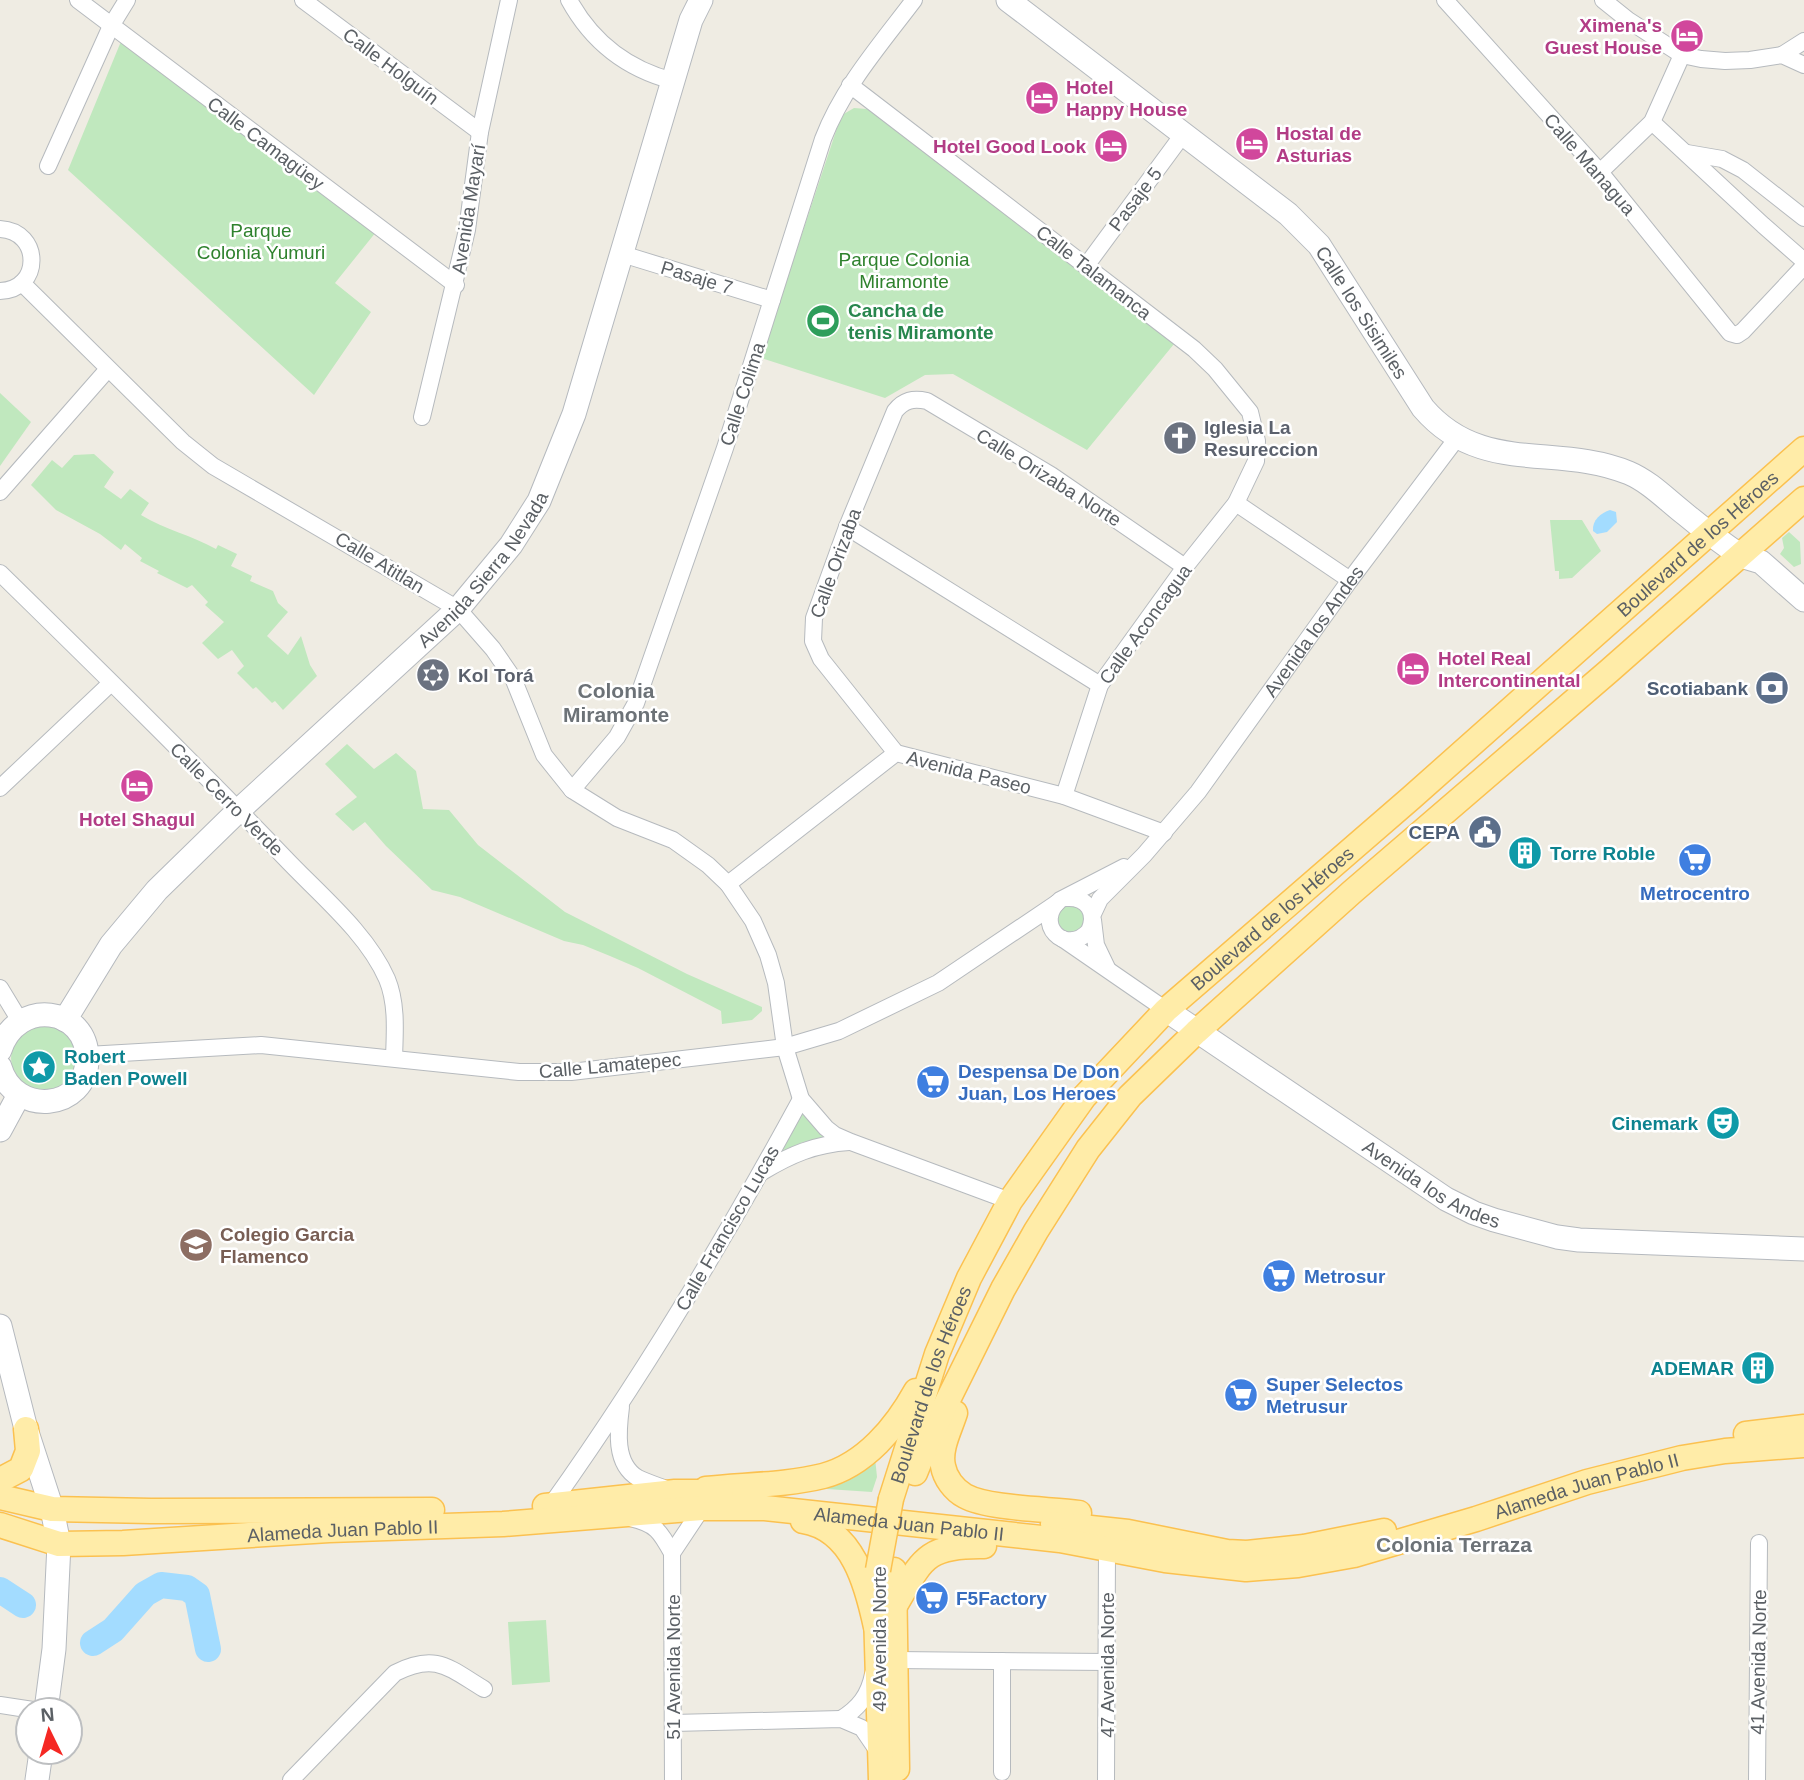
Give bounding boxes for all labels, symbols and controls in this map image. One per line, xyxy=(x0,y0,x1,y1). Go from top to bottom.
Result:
place label: Ximena's Guest House xyxy=(1545,15,1662,58)
hotel icon: Ximena's Guest House xyxy=(1668,17,1706,55)
street label: Calle Holguín xyxy=(339,24,443,109)
place label: Hotel Happy House xyxy=(1066,77,1187,120)
hotel icon: Hotel Happy House xyxy=(1023,79,1061,117)
street label: Calle Camagüey xyxy=(203,93,329,194)
street label: Calle Managua xyxy=(1540,109,1640,220)
place label: Hostal de Asturias xyxy=(1276,123,1362,166)
hotel icon: Hostal de Asturias xyxy=(1233,125,1271,163)
hotel icon: Hotel Good Look xyxy=(1092,127,1130,165)
place label: Hotel Good Look xyxy=(933,136,1086,157)
street label: Avenida Mayarí xyxy=(448,142,489,276)
street label: Pasaje 5 xyxy=(1105,163,1166,235)
park label: Parque Colonia Yumuri xyxy=(197,220,325,263)
street label: Calle Talamanca xyxy=(1032,221,1156,324)
street label: Calle los Sisimiles xyxy=(1311,242,1412,383)
park label: Parque Colonia Miramonte xyxy=(839,249,970,292)
street label: Pasaje 7 xyxy=(658,257,735,298)
place label: Cancha de tenis Miramonte xyxy=(848,300,994,343)
sports icon: Cancha de tenis Miramonte xyxy=(804,302,842,340)
street label: Calle Colima xyxy=(716,339,769,449)
place label: Iglesia La Resureccion xyxy=(1204,417,1318,460)
church icon: Iglesia La Resureccion xyxy=(1161,419,1199,457)
street label: Calle Orizaba Norte xyxy=(972,424,1125,531)
street label: Boulevard de los Héroes xyxy=(1613,467,1783,621)
street label: Avenida Sierra Nevada xyxy=(414,489,553,652)
street label: Calle Orizaba xyxy=(806,505,865,621)
street label: Calle Atitlan xyxy=(331,528,428,597)
street label: Calle Aconcagua xyxy=(1095,560,1196,688)
street label: Avenida los Andes xyxy=(1260,562,1368,701)
place label: Hotel Real Intercontinental xyxy=(1438,648,1581,691)
hotel icon: Hotel Real Intercontinental xyxy=(1394,650,1432,688)
synagogue icon: Kol Torá xyxy=(414,656,452,694)
place label: Kol Torá xyxy=(458,665,534,686)
bank icon: Scotiabank xyxy=(1753,669,1791,707)
place label: Scotiabank xyxy=(1647,678,1748,699)
district label: Colonia Miramonte xyxy=(563,679,669,726)
street label: Calle Cerro Verde xyxy=(166,739,287,860)
street label: Avenida Paseo xyxy=(904,747,1033,798)
hotel icon: Hotel Shagul xyxy=(118,767,156,805)
place label: Hotel Shagul xyxy=(79,809,195,830)
public building icon: CEPA xyxy=(1466,813,1504,851)
place label: CEPA xyxy=(1409,822,1460,843)
building icon: Torre Roble xyxy=(1506,834,1544,872)
supermarket icon: Metrocentro xyxy=(1676,841,1714,879)
street label: Boulevard de los Héroes xyxy=(1187,843,1358,995)
place label: Torre Roble xyxy=(1550,843,1655,864)
place label: Metrocentro xyxy=(1640,883,1750,904)
place label: Robert Baden Powell xyxy=(64,1046,188,1089)
place icon: Robert Baden Powell xyxy=(20,1048,58,1086)
street label: Calle Lamatepec xyxy=(538,1049,682,1082)
place label: Despensa De Don Juan, Los Heroes xyxy=(958,1061,1120,1104)
supermarket icon: Despensa De Don Juan, Los Heroes xyxy=(914,1063,952,1101)
theatre icon: Cinemark xyxy=(1704,1104,1742,1142)
place label: Cinemark xyxy=(1611,1113,1698,1134)
street label: Avenida los Andes xyxy=(1359,1136,1502,1232)
street label: Calle Francisco Lucas xyxy=(672,1142,783,1314)
place label: Colegio Garcia Flamenco xyxy=(220,1224,355,1267)
school or university icon: Colegio Garcia Flamenco xyxy=(177,1226,215,1264)
supermarket icon: Metrosur xyxy=(1260,1257,1298,1295)
place label: Metrosur xyxy=(1304,1266,1386,1287)
street label: Boulevard de los Héroes xyxy=(887,1283,975,1486)
building icon: ADEMAR xyxy=(1739,1349,1777,1387)
place label: ADEMAR xyxy=(1651,1358,1734,1379)
place label: Super Selectos Metrusur xyxy=(1266,1374,1403,1417)
supermarket icon: Super Selectos Metrusur xyxy=(1222,1376,1260,1414)
street label: Alameda Juan Pablo II xyxy=(1492,1449,1681,1523)
street label: Alameda Juan Pablo II xyxy=(813,1503,1005,1545)
street label: Alameda Juan Pablo II xyxy=(246,1516,439,1546)
district label: Colonia Terraza xyxy=(1376,1533,1532,1556)
street label: 49 Avenida Norte xyxy=(869,1566,890,1712)
supermarket icon: F5Factory xyxy=(913,1579,951,1617)
place label: F5Factory xyxy=(956,1588,1047,1609)
street label: 41 Avenida Norte xyxy=(1747,1589,1770,1735)
street label: 47 Avenida Norte xyxy=(1097,1592,1118,1738)
street label: 51 Avenida Norte xyxy=(663,1594,684,1740)
north arrow xyxy=(14,1696,84,1766)
text: N xyxy=(40,1704,55,1726)

